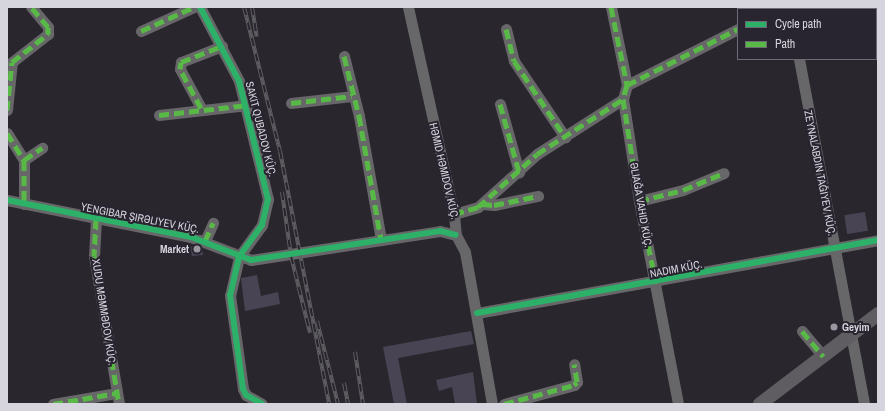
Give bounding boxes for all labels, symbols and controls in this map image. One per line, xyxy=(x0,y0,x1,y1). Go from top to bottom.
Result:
legend xyxy=(737,8,877,60)
text: Cycle path xyxy=(775,16,822,32)
text: Path xyxy=(775,36,795,52)
street label: SAKIT QUBADOV KÜÇ. xyxy=(243,80,279,178)
street label: ZEYNALABDIN TAĞIYEV KÜÇ. xyxy=(801,109,839,237)
street label: HƏMID HƏMIDOV KÜÇ. xyxy=(426,121,462,221)
street label: ƏLIAĞA VAHID KÜÇ. xyxy=(627,161,655,249)
street label: YENGIBAR ŞIRƏLIYEV KÜÇ. xyxy=(80,200,200,236)
place label: Market xyxy=(160,242,189,256)
marker: Market xyxy=(192,244,202,254)
street label: NADIM KÜÇ. xyxy=(649,257,703,281)
street label: XUDU MƏMMƏDOV KÜÇ. xyxy=(89,258,119,366)
place label: Geyim xyxy=(842,320,870,334)
marker: Geyim xyxy=(829,322,839,332)

